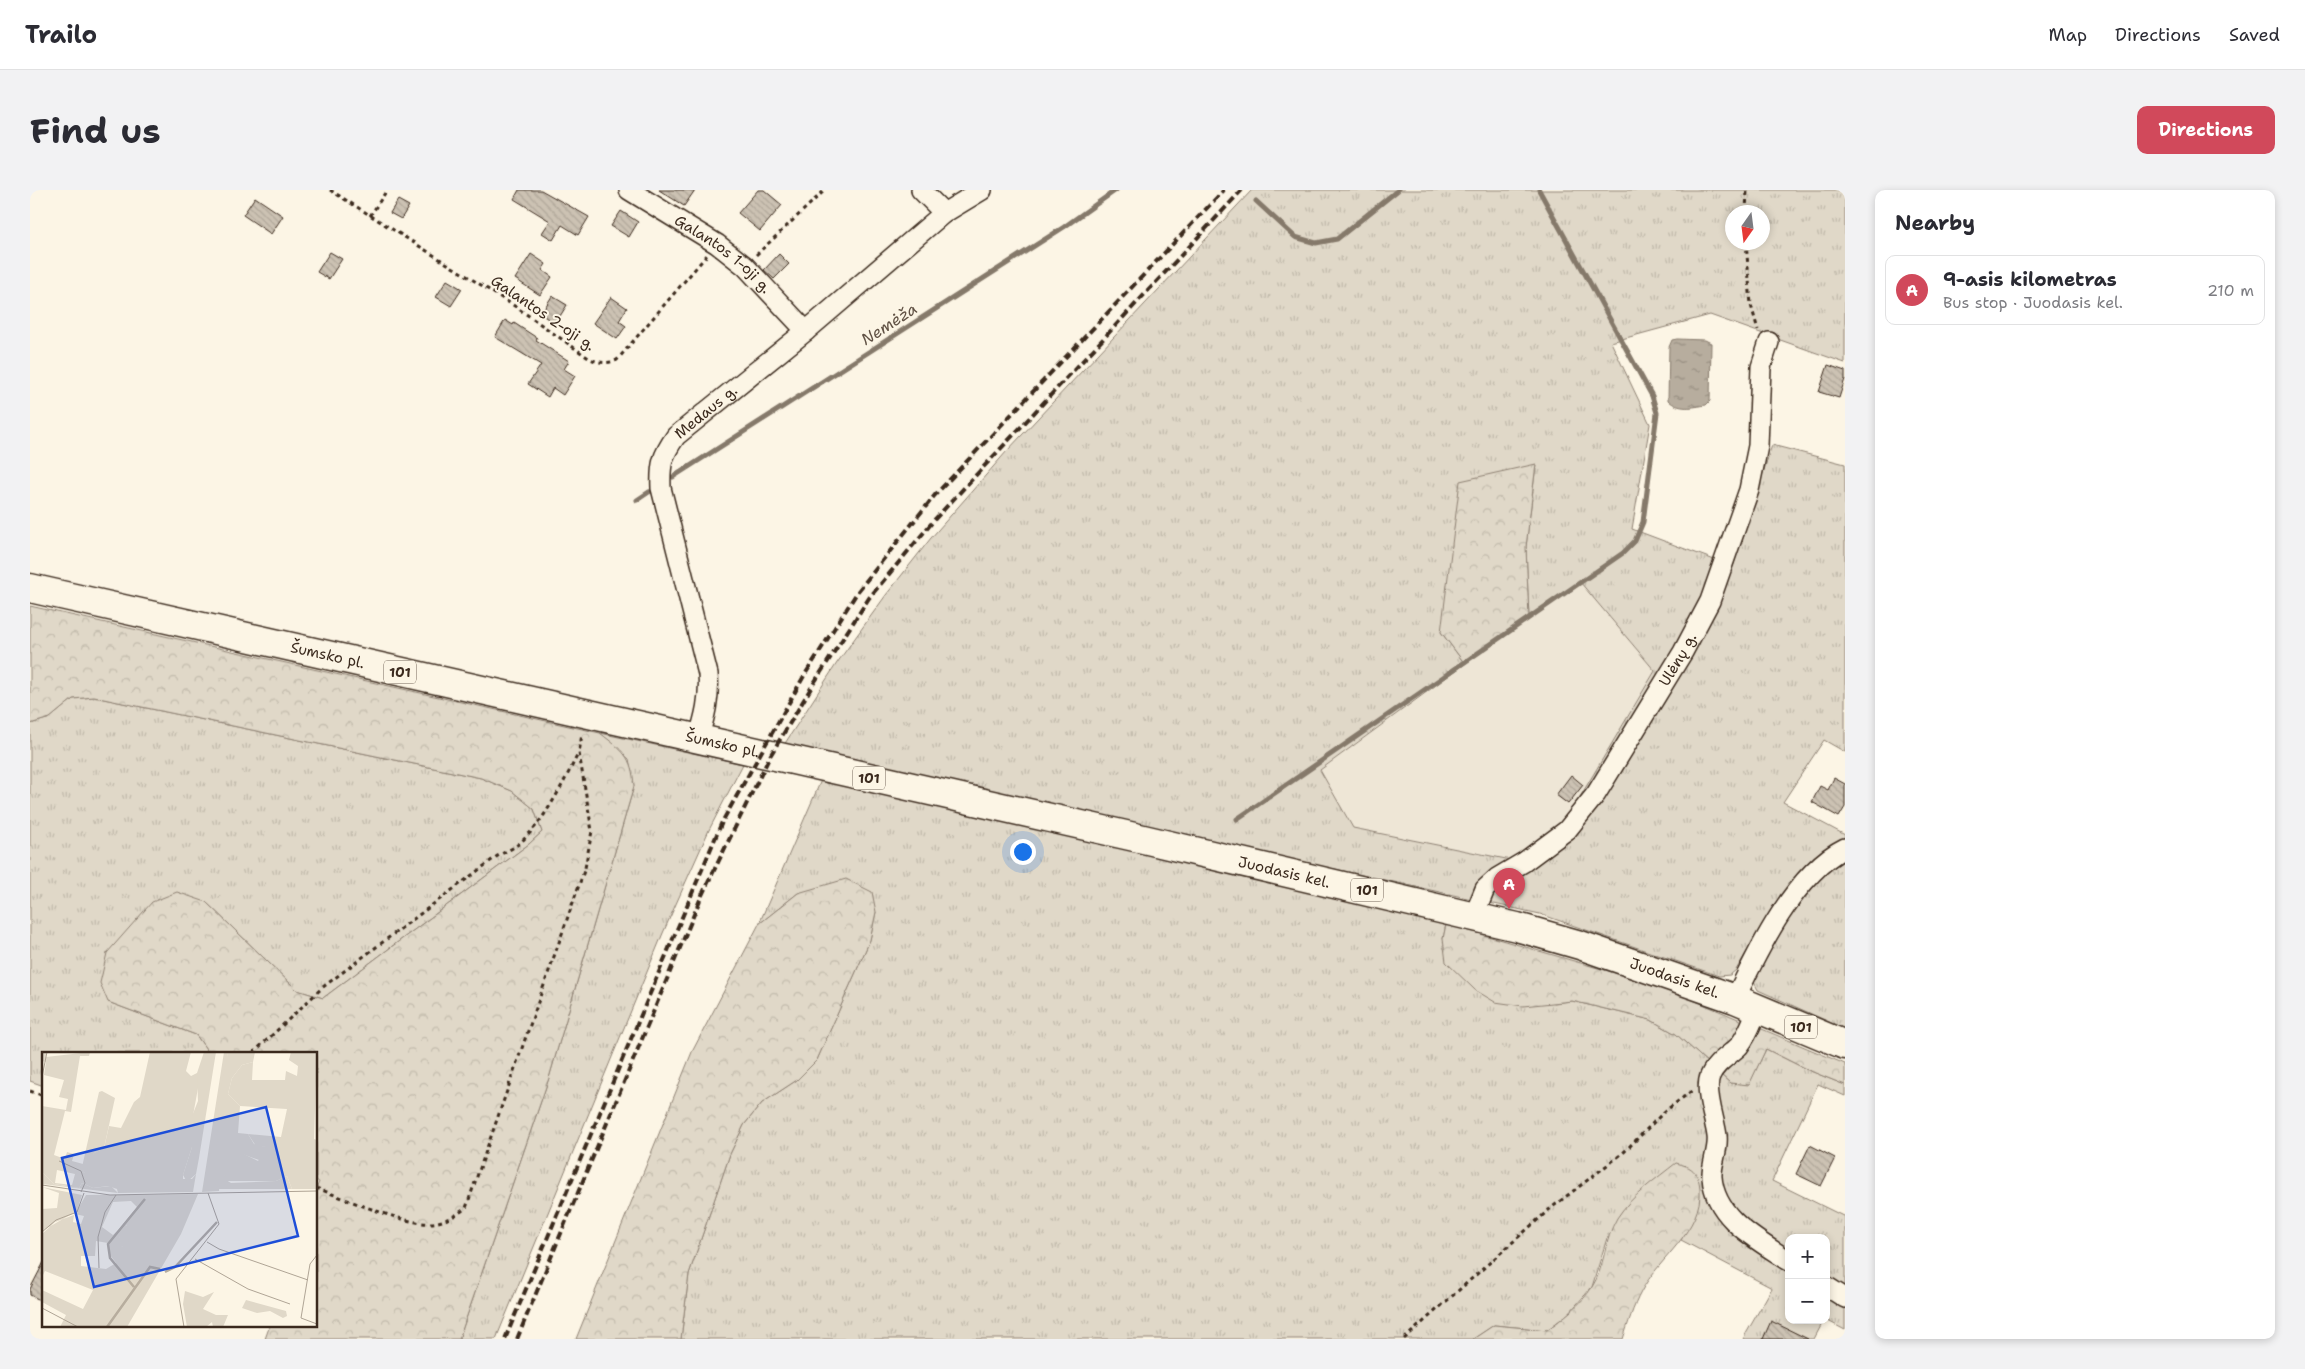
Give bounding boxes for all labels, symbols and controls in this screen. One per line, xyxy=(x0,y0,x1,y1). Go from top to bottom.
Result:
text: Trailo xyxy=(25,19,97,51)
text: Map xyxy=(2049,23,2087,47)
text: Directions xyxy=(2115,23,2201,47)
text: Saved xyxy=(2229,23,2280,47)
button: Directions xyxy=(2137,106,2275,154)
text: Find us xyxy=(30,107,161,154)
north arrow xyxy=(1725,205,1770,250)
text: Nearby xyxy=(1895,209,1975,237)
street label: Galantos 1-oji g. xyxy=(671,210,776,298)
text: 9-asis kilometras xyxy=(1943,267,2117,292)
street label: Galantos 2-oji g. xyxy=(487,271,599,355)
text: A xyxy=(1906,280,1918,301)
text: 210 m xyxy=(2207,280,2254,301)
text: Bus stop · Juodasis kel. xyxy=(1943,292,2123,313)
water label: Nemėža xyxy=(857,298,921,350)
street label: Medaus g. xyxy=(670,380,742,443)
street label: Ulėnų g. xyxy=(1654,629,1701,690)
street label: Šumsko pl. xyxy=(289,636,367,673)
road number: 101 xyxy=(384,661,416,684)
street label: Šumsko pl. xyxy=(684,725,762,762)
road number: 101 xyxy=(853,766,885,790)
your location xyxy=(1010,839,1036,865)
street label: Juodasis kel. xyxy=(1236,852,1332,893)
pin: A xyxy=(1493,868,1525,909)
road number: 101 xyxy=(1351,878,1383,902)
street label: Juodasis kel. xyxy=(1627,953,1722,1003)
road number: 101 xyxy=(1785,1016,1817,1039)
inset map xyxy=(42,1052,318,1326)
map controls xyxy=(1785,1234,1830,1324)
button: + xyxy=(1785,1234,1830,1279)
button: − xyxy=(1785,1279,1830,1324)

